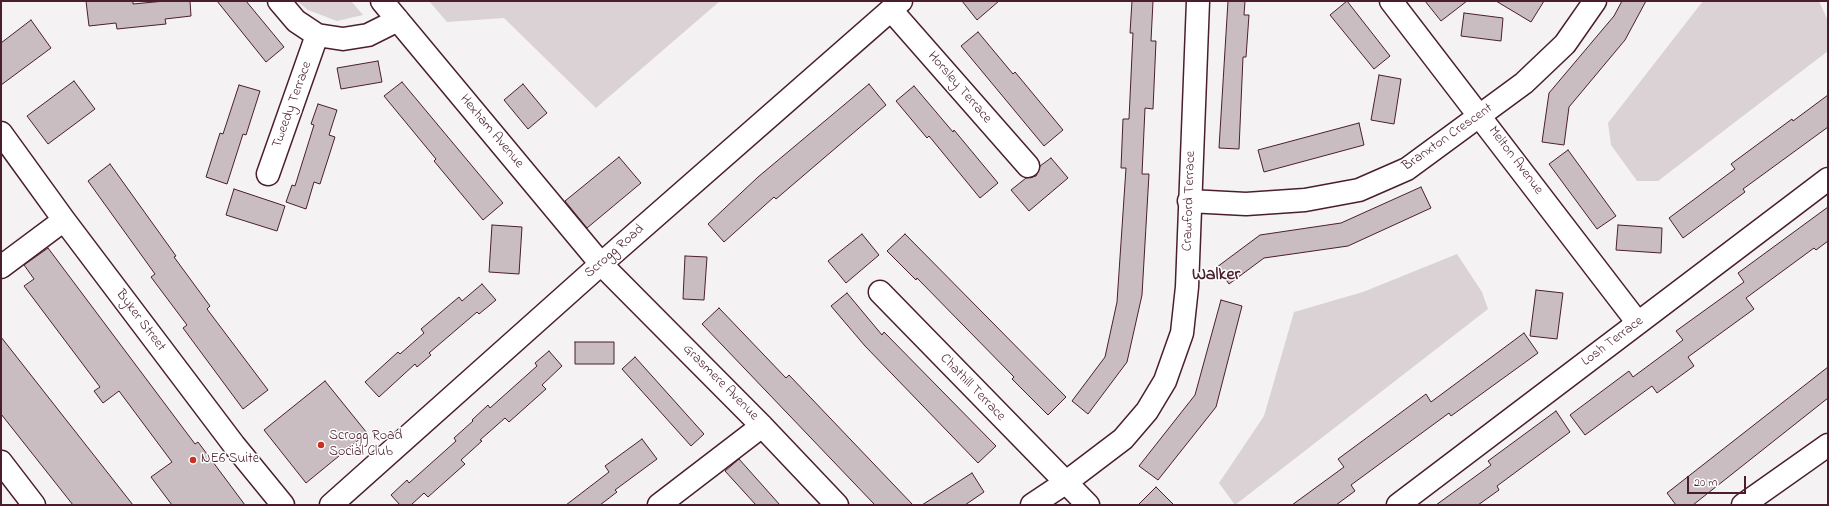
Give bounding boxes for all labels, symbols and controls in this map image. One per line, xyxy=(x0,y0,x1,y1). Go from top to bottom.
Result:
street label: Horsley Terrace xyxy=(923,49,995,127)
street label: Tweedy Terrace xyxy=(270,59,316,151)
street label: Hexham Avenue xyxy=(455,92,527,172)
street label: Branxton Crescent xyxy=(1400,101,1496,175)
street label: Melton Avenue xyxy=(1484,123,1546,199)
street label: Crawford Terrace xyxy=(1180,151,1200,251)
street label: Scrogg Road xyxy=(582,222,648,282)
district label: Walker xyxy=(1192,265,1240,287)
street label: Byker Street xyxy=(111,287,169,355)
street label: Losh Terrace xyxy=(1579,313,1647,371)
street label: Grasmere Avenue xyxy=(678,341,762,425)
street label: Chathill Terrace xyxy=(936,351,1008,425)
place label: Scrogg Road Social Club xyxy=(329,429,402,462)
marker: Scrogg Road Social Club xyxy=(316,440,326,450)
place label: NE6 Suite xyxy=(201,452,259,468)
marker: NE6 Suite xyxy=(188,455,198,465)
scale bar xyxy=(1689,468,1748,494)
text: 20 m xyxy=(1694,474,1717,492)

